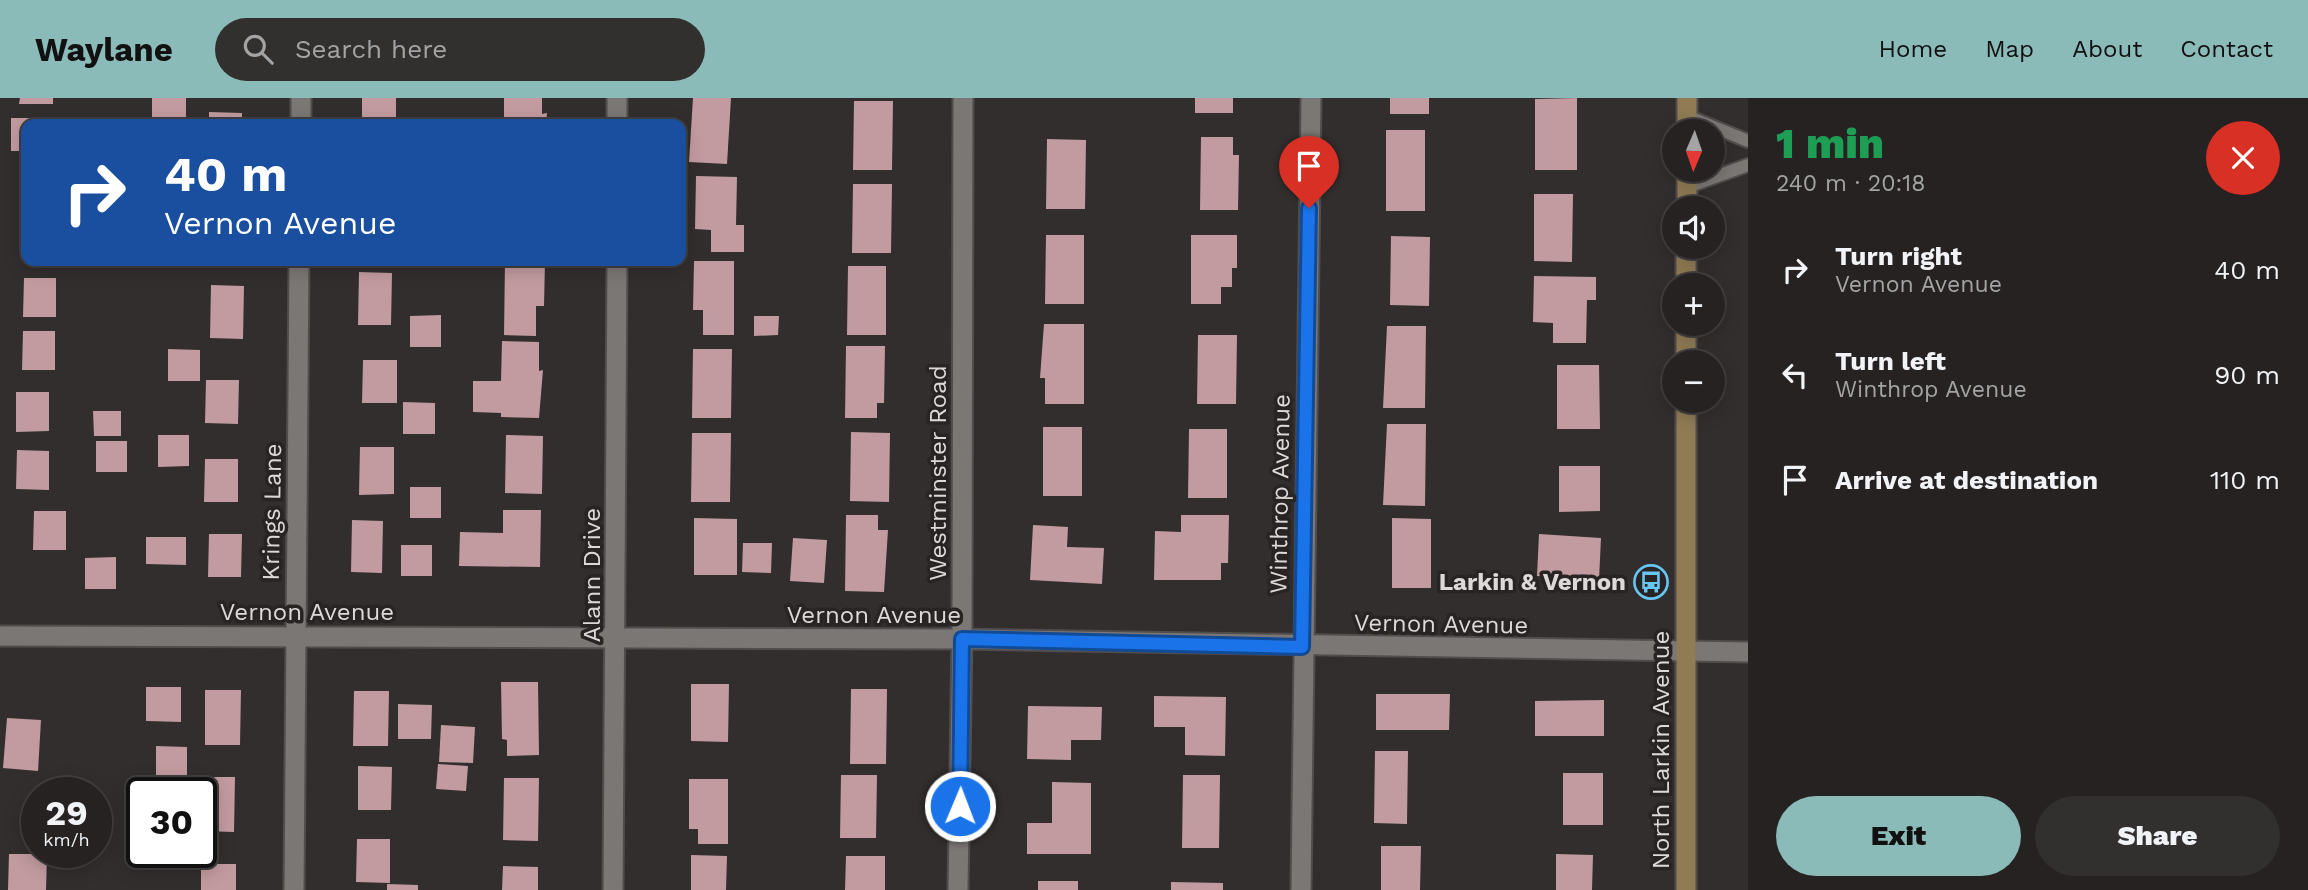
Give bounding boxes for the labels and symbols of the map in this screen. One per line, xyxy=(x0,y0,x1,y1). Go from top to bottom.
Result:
north arrow xyxy=(1662,119,1726,182)
pin xyxy=(1279,136,1339,208)
street label: Westminster Road xyxy=(924,365,952,581)
street label: Winthrop Avenue xyxy=(1264,394,1296,594)
street label: Krings Lane xyxy=(257,443,287,581)
street label: Alann Drive xyxy=(578,508,606,642)
bus stop icon: Larkin & Vernon xyxy=(1632,563,1670,601)
place label: Larkin & Vernon xyxy=(1439,568,1626,596)
street label: Vernon Avenue xyxy=(220,598,394,626)
street label: Vernon Avenue xyxy=(787,601,961,629)
street label: Vernon Avenue xyxy=(1354,608,1528,640)
street label: North Larkin Avenue xyxy=(1647,631,1675,869)
position arrow xyxy=(923,769,997,843)
speed limit sign: 30 xyxy=(126,777,217,868)

